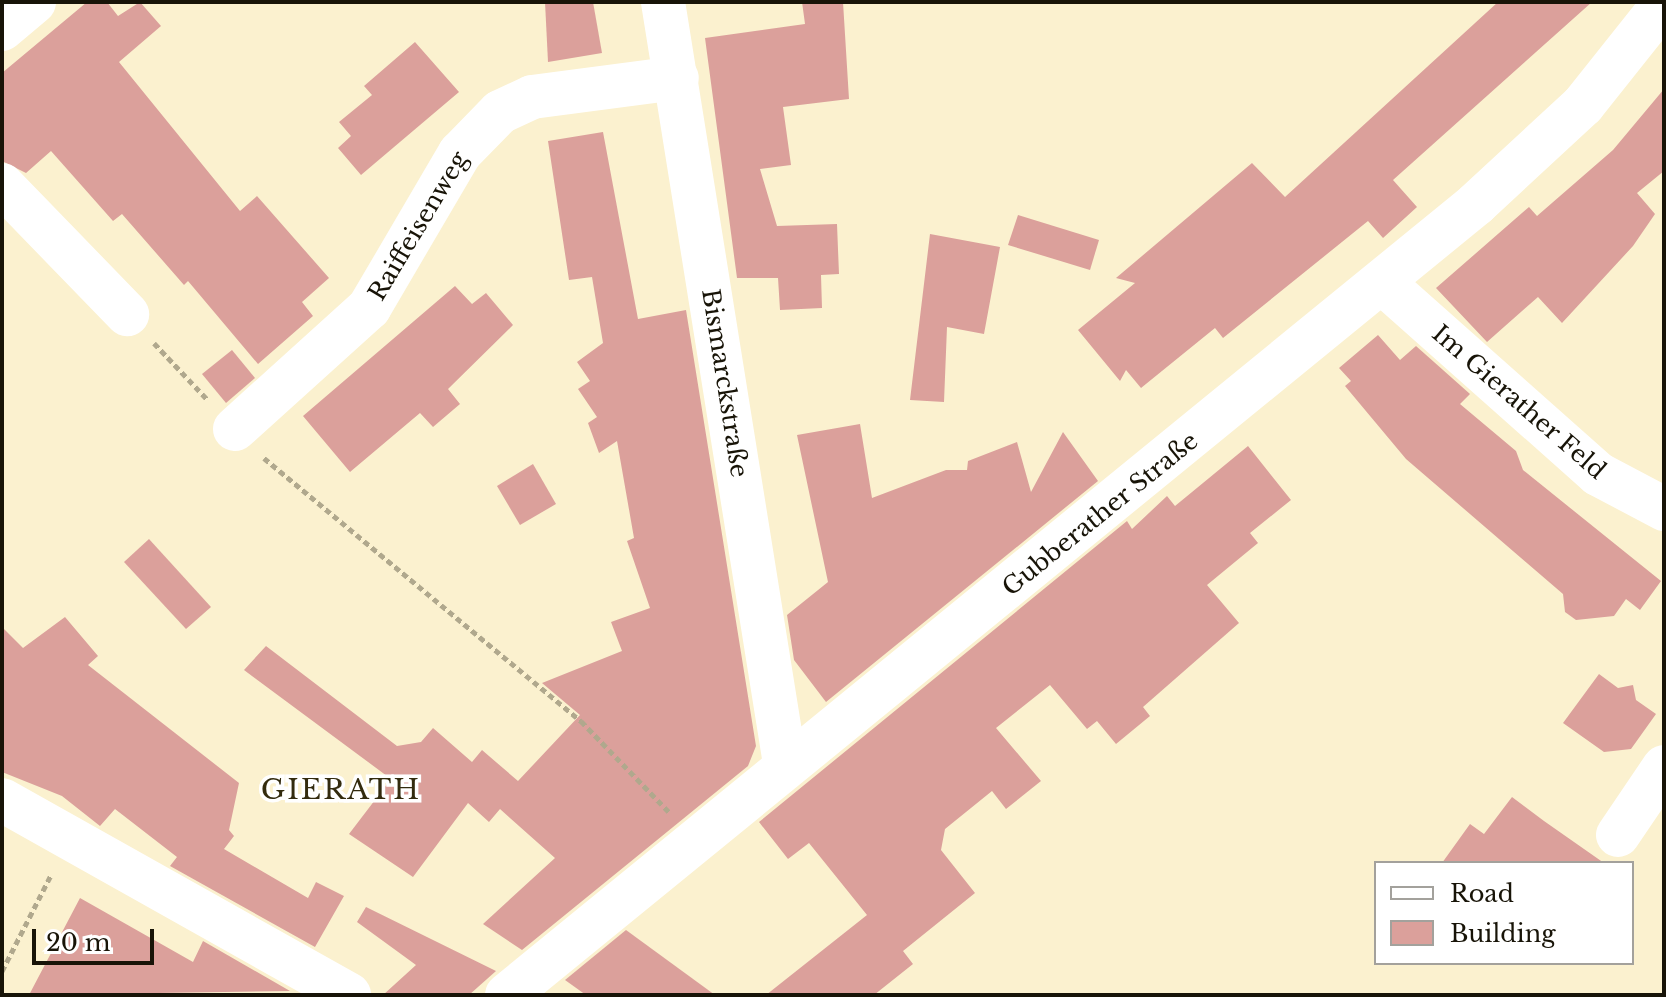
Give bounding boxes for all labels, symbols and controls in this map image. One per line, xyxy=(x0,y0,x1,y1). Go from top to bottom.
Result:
street label: Raiffeisenweg xyxy=(362,146,474,306)
street label: Bismarckstraße xyxy=(696,287,754,479)
street label: Im Gierather Feld xyxy=(1426,319,1612,485)
street label: Gubberather Straße xyxy=(996,426,1204,602)
district label: GIERATH xyxy=(261,773,421,807)
legend xyxy=(1374,861,1634,965)
text: Road xyxy=(1450,879,1514,908)
scale bar xyxy=(36,913,158,963)
text: Building xyxy=(1450,919,1556,948)
text: 20 m xyxy=(46,928,111,957)

